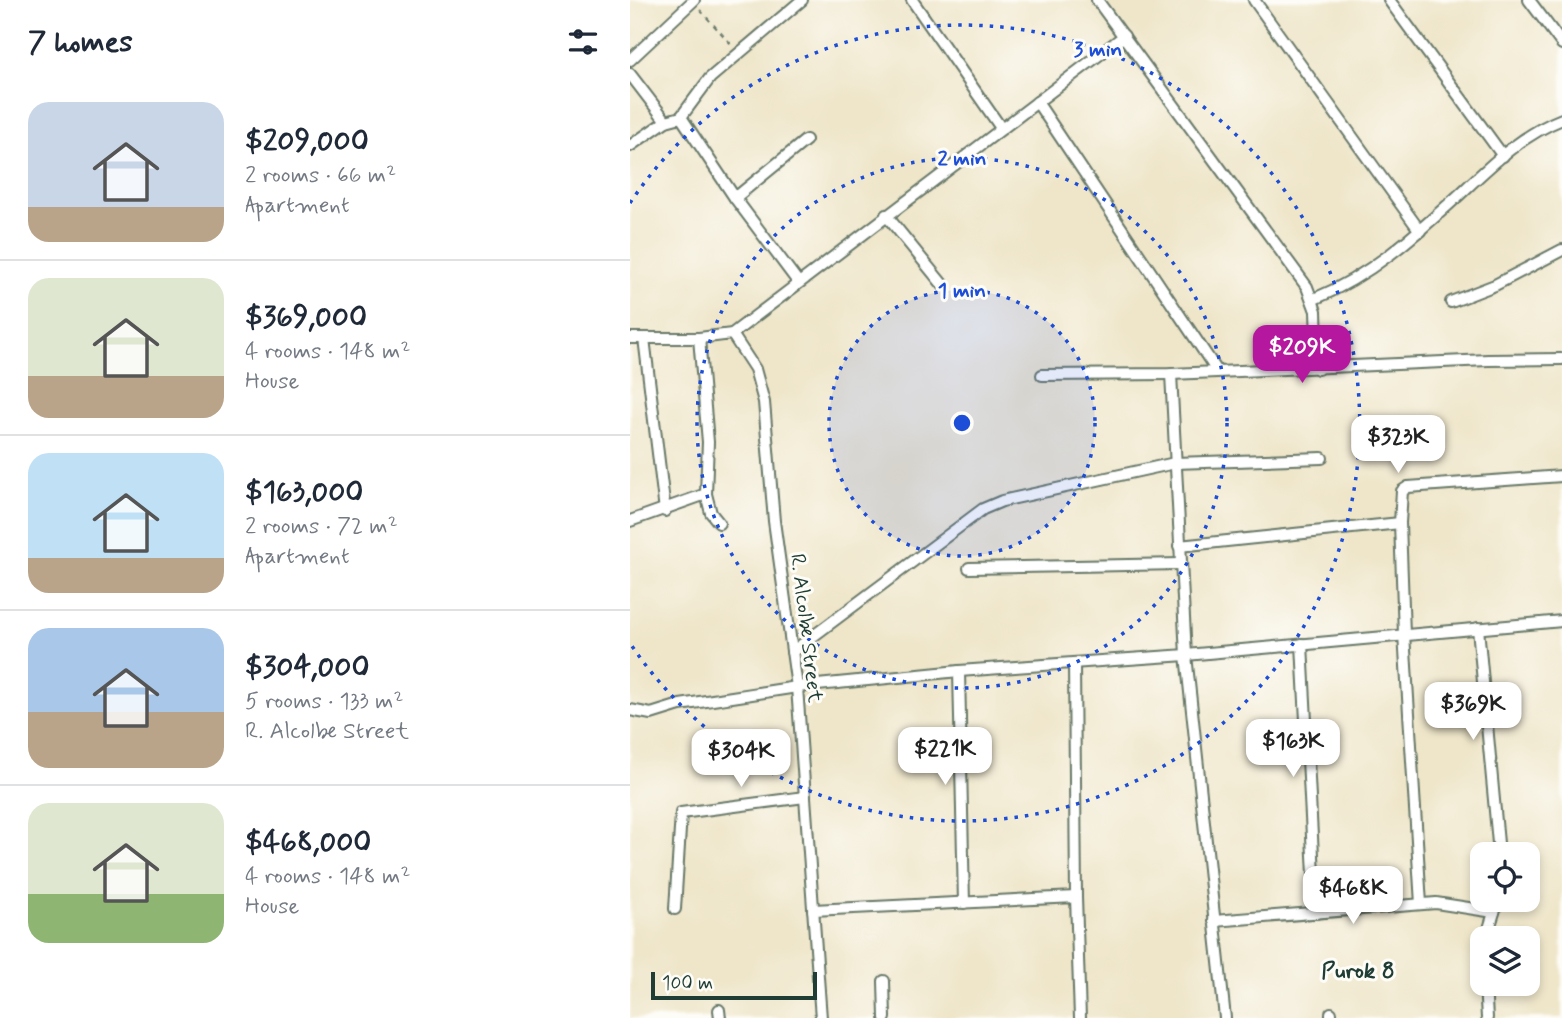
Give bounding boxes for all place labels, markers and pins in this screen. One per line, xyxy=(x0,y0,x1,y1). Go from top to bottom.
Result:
pin: $209K xyxy=(1253,326,1351,385)
centre of rings xyxy=(950,411,974,435)
pin: $323K xyxy=(1349,416,1447,475)
pin: $369K xyxy=(1424,682,1522,742)
pin: $163K xyxy=(1244,720,1342,779)
pin: $221K xyxy=(896,728,994,787)
pin: $304K xyxy=(692,730,790,789)
pin: $468K xyxy=(1304,866,1402,926)

